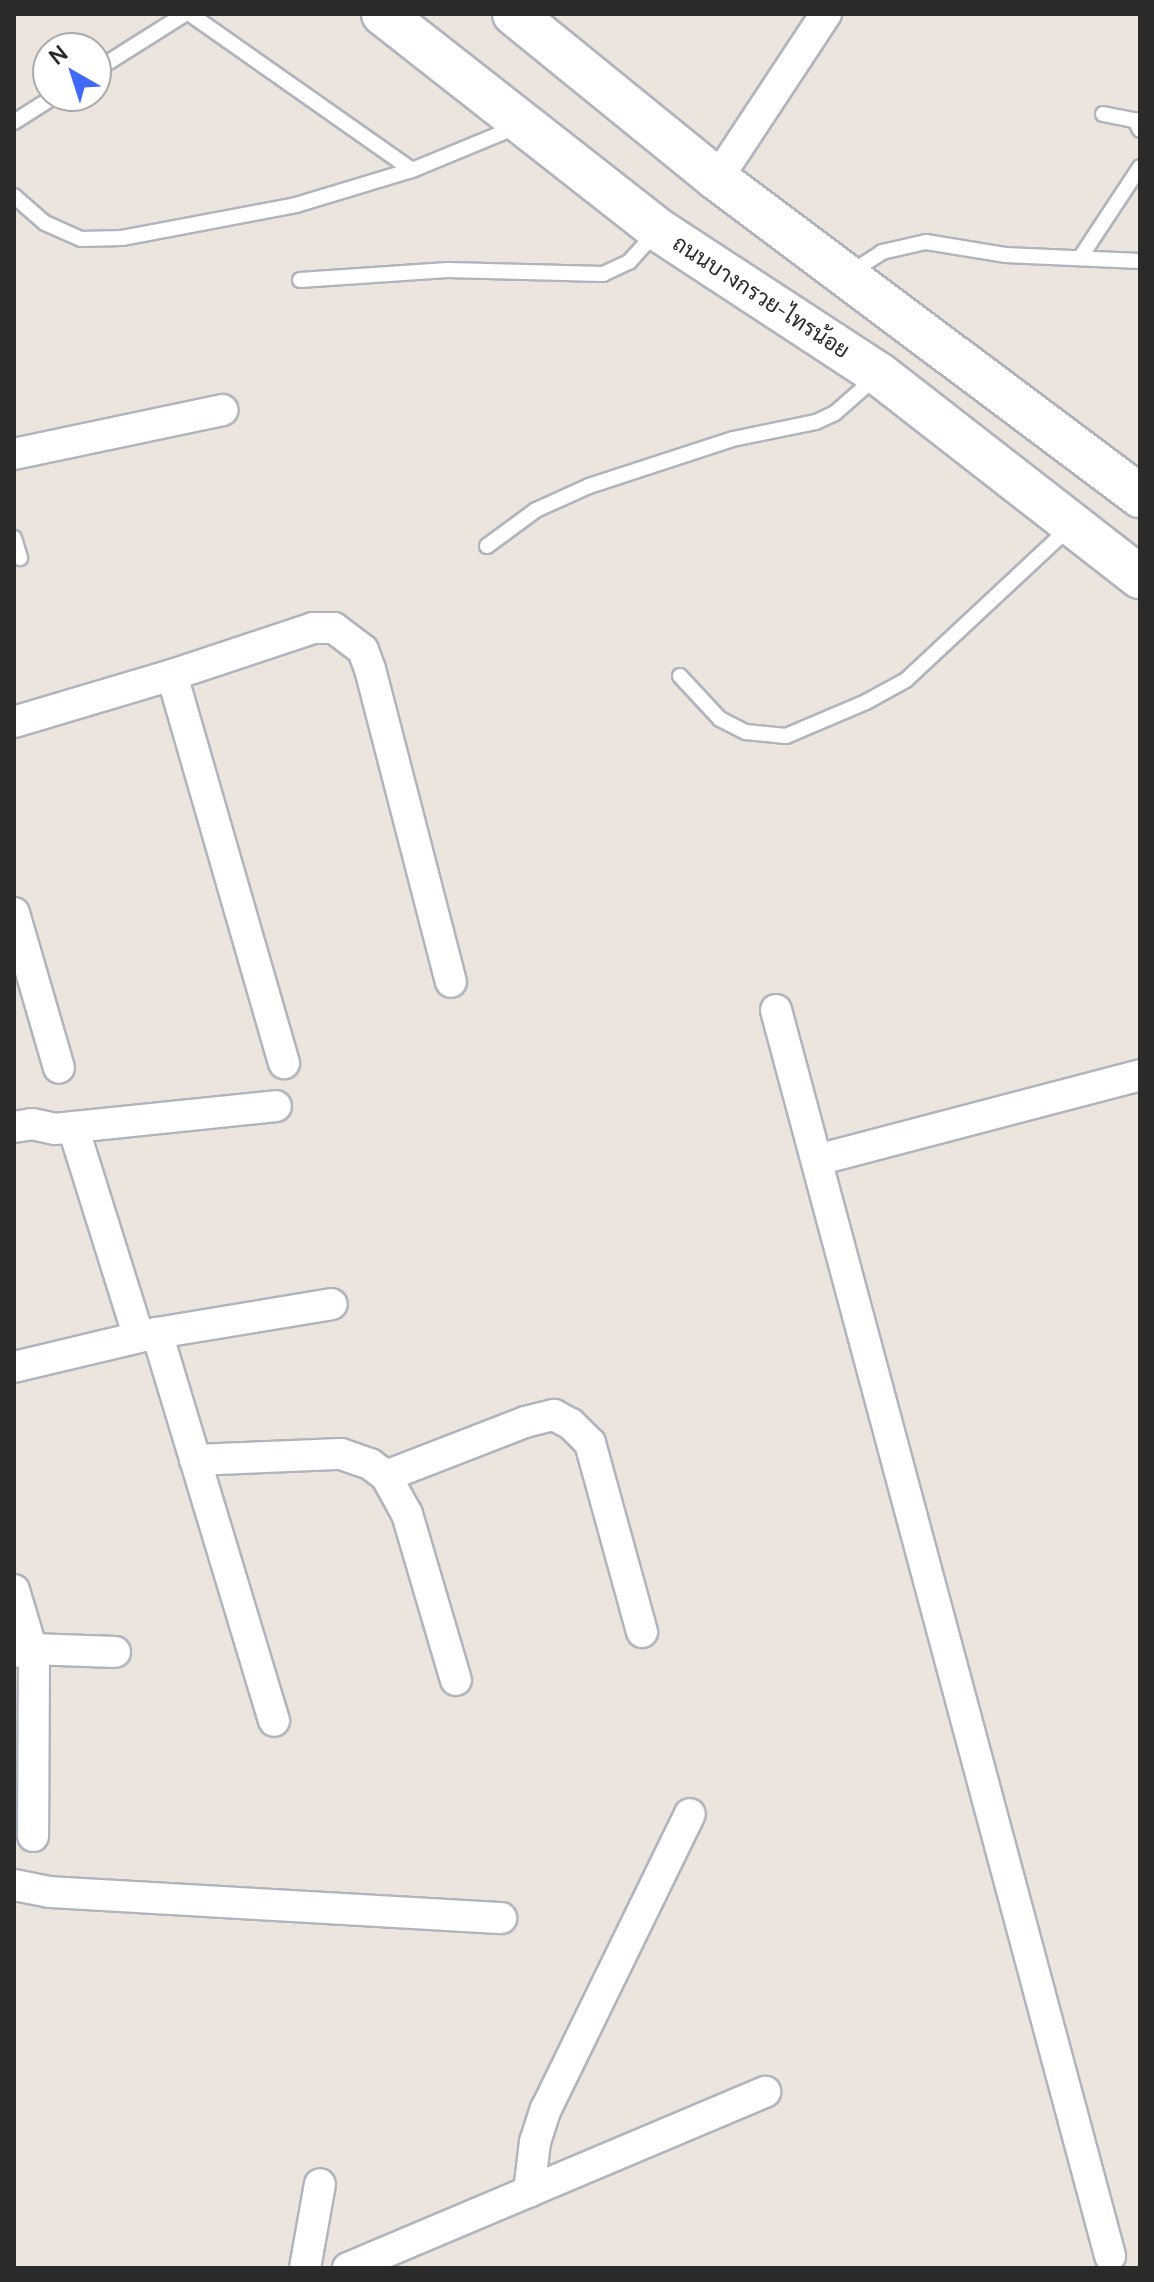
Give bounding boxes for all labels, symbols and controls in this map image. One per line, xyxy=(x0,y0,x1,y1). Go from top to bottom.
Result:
north arrow xyxy=(32,32,112,112)
text: N xyxy=(43,38,74,72)
street label: ถนนบางกรวย-ไทรน้อย xyxy=(668,230,854,364)

